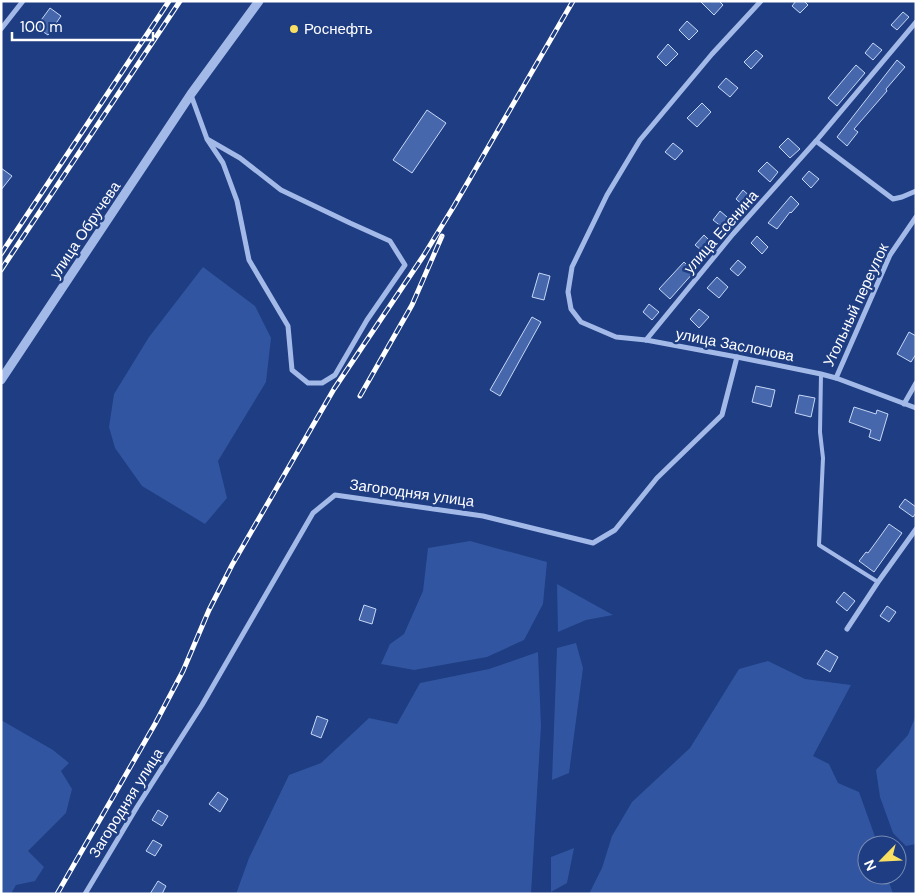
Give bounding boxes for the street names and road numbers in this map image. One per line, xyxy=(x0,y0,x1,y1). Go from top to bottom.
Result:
street label: улица Обручева xyxy=(45,177,125,283)
street label: улица Есенина xyxy=(679,186,763,278)
street label: Угольный переулок xyxy=(819,240,894,370)
street label: улица Заслонова xyxy=(674,324,797,366)
street label: Загородняя улица xyxy=(348,474,476,512)
street label: Загородняя улица xyxy=(84,744,168,862)

